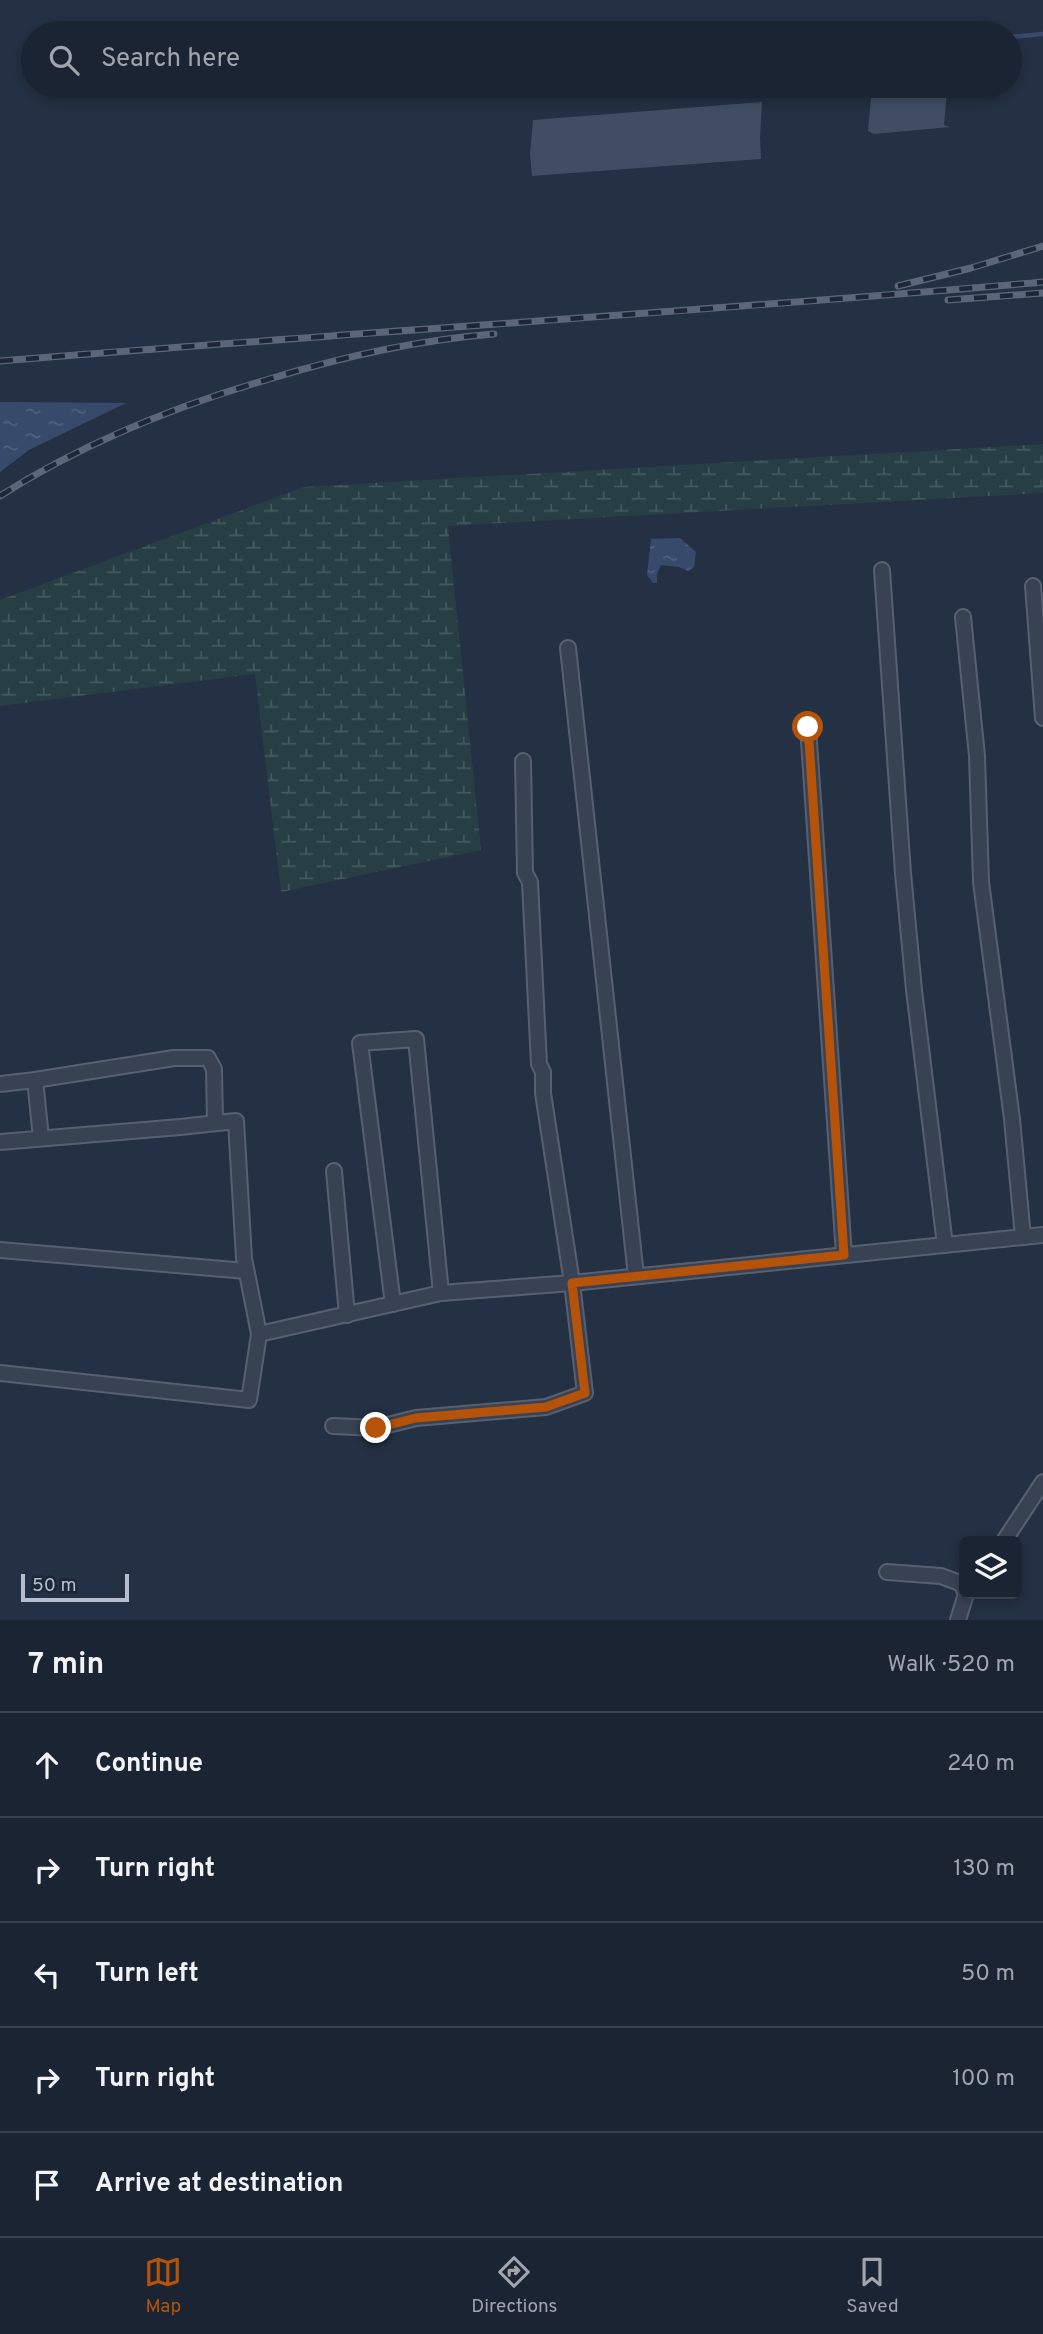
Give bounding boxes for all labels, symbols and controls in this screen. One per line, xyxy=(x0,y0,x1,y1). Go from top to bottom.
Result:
search box xyxy=(21,21,1022,98)
icon: search xyxy=(45,41,83,79)
text: Search here xyxy=(101,43,240,76)
route start xyxy=(792,711,823,742)
route end xyxy=(360,1412,391,1443)
map controls xyxy=(959,1536,1022,1599)
button: layers xyxy=(959,1536,1022,1599)
scale bar xyxy=(21,1571,130,1603)
text: 50 m xyxy=(32,1574,77,1598)
text: 7 min xyxy=(28,1647,104,1684)
text: Walk · 520 m xyxy=(887,1651,1015,1680)
icon: ahead xyxy=(28,1746,66,1784)
text: Continue xyxy=(95,1748,203,1781)
text: 240 m xyxy=(947,1750,1015,1779)
icon: right xyxy=(28,1851,66,1889)
text: Turn right xyxy=(95,1853,215,1886)
text: 130 m xyxy=(953,1855,1015,1884)
icon: left xyxy=(28,1956,66,1994)
text: Turn left xyxy=(95,1958,199,1991)
text: 50 m xyxy=(961,1960,1015,1989)
icon: right xyxy=(28,2061,66,2099)
text: Turn right xyxy=(95,2063,215,2096)
text: 100 m xyxy=(952,2065,1015,2094)
icon: arrive xyxy=(28,2166,66,2204)
text: Arrive at destination xyxy=(95,2168,343,2201)
tab: Map xyxy=(144,2253,182,2319)
tab: Directions xyxy=(471,2253,558,2319)
tab: Saved xyxy=(846,2253,899,2319)

